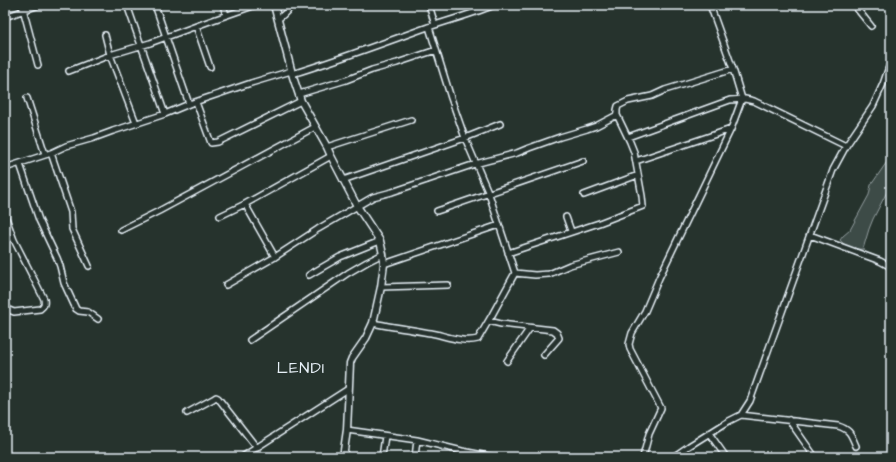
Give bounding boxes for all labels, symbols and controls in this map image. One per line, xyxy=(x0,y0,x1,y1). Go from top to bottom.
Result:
district label: LENDI xyxy=(277,357,325,379)

